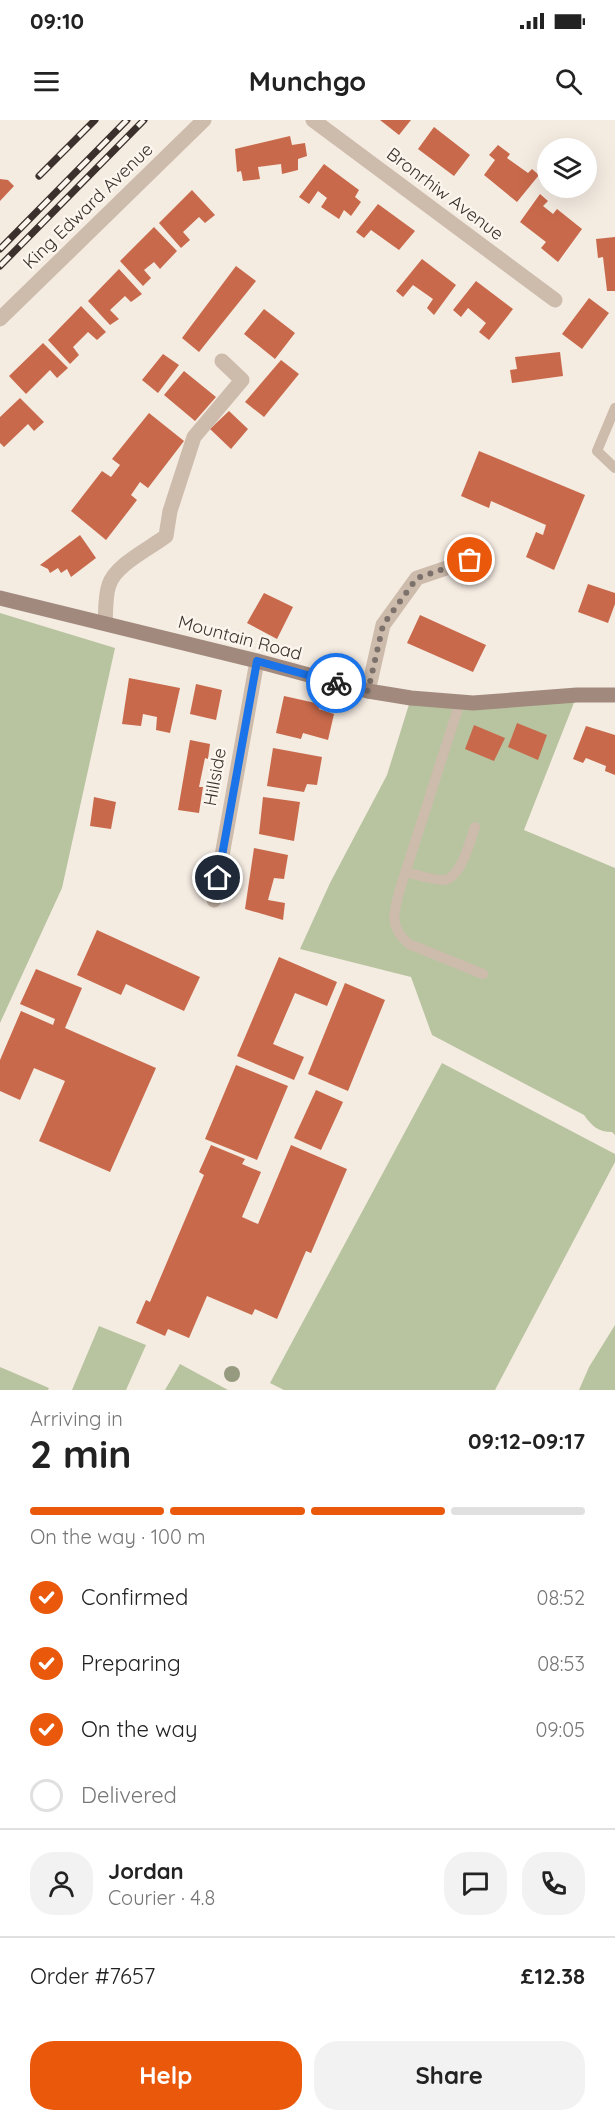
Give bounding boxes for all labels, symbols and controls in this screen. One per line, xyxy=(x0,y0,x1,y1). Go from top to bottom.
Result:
text: 09:10 xyxy=(30,7,84,35)
text: Munchgo xyxy=(249,64,366,98)
icon: menu xyxy=(30,65,63,98)
icon: search xyxy=(552,65,585,98)
street label: King Edward Avenue xyxy=(18,138,158,274)
map controls xyxy=(537,138,597,198)
button: layers xyxy=(537,138,597,198)
street label: Bronrhiw Avenue xyxy=(382,142,508,245)
pin xyxy=(444,534,495,585)
icon: bag xyxy=(453,543,486,576)
street label: Mountain Road xyxy=(176,610,305,665)
courier xyxy=(306,653,366,713)
icon: bike xyxy=(320,667,353,700)
street label: Hillside xyxy=(198,746,231,808)
pin xyxy=(192,852,243,903)
icon: home xyxy=(201,861,234,894)
text: Arriving in xyxy=(30,1406,123,1431)
text: 09:12–09:17 xyxy=(468,1427,585,1455)
text: 2 min xyxy=(30,1429,132,1478)
text: On the way · 100 m xyxy=(30,1524,206,1549)
icon: check xyxy=(30,1581,63,1614)
text: Confirmed xyxy=(81,1583,188,1611)
text: 08:52 xyxy=(537,1585,585,1610)
icon: check xyxy=(30,1647,63,1680)
text: Preparing xyxy=(81,1649,181,1677)
text: 08:53 xyxy=(537,1651,585,1676)
icon: check xyxy=(30,1713,63,1746)
text: On the way xyxy=(81,1715,197,1743)
text: 09:05 xyxy=(535,1717,585,1742)
text: Delivered xyxy=(81,1781,177,1809)
button: person xyxy=(30,1852,93,1915)
button: chat xyxy=(444,1852,507,1915)
button: phone xyxy=(522,1852,585,1915)
text: Jordan xyxy=(108,1857,184,1885)
text: Courier · 4.8 xyxy=(108,1885,215,1910)
text: Order #7657 xyxy=(30,1962,155,1990)
text: £12.38 xyxy=(521,1962,585,1990)
button: Help xyxy=(30,2041,302,2110)
button: Share xyxy=(314,2041,585,2110)

